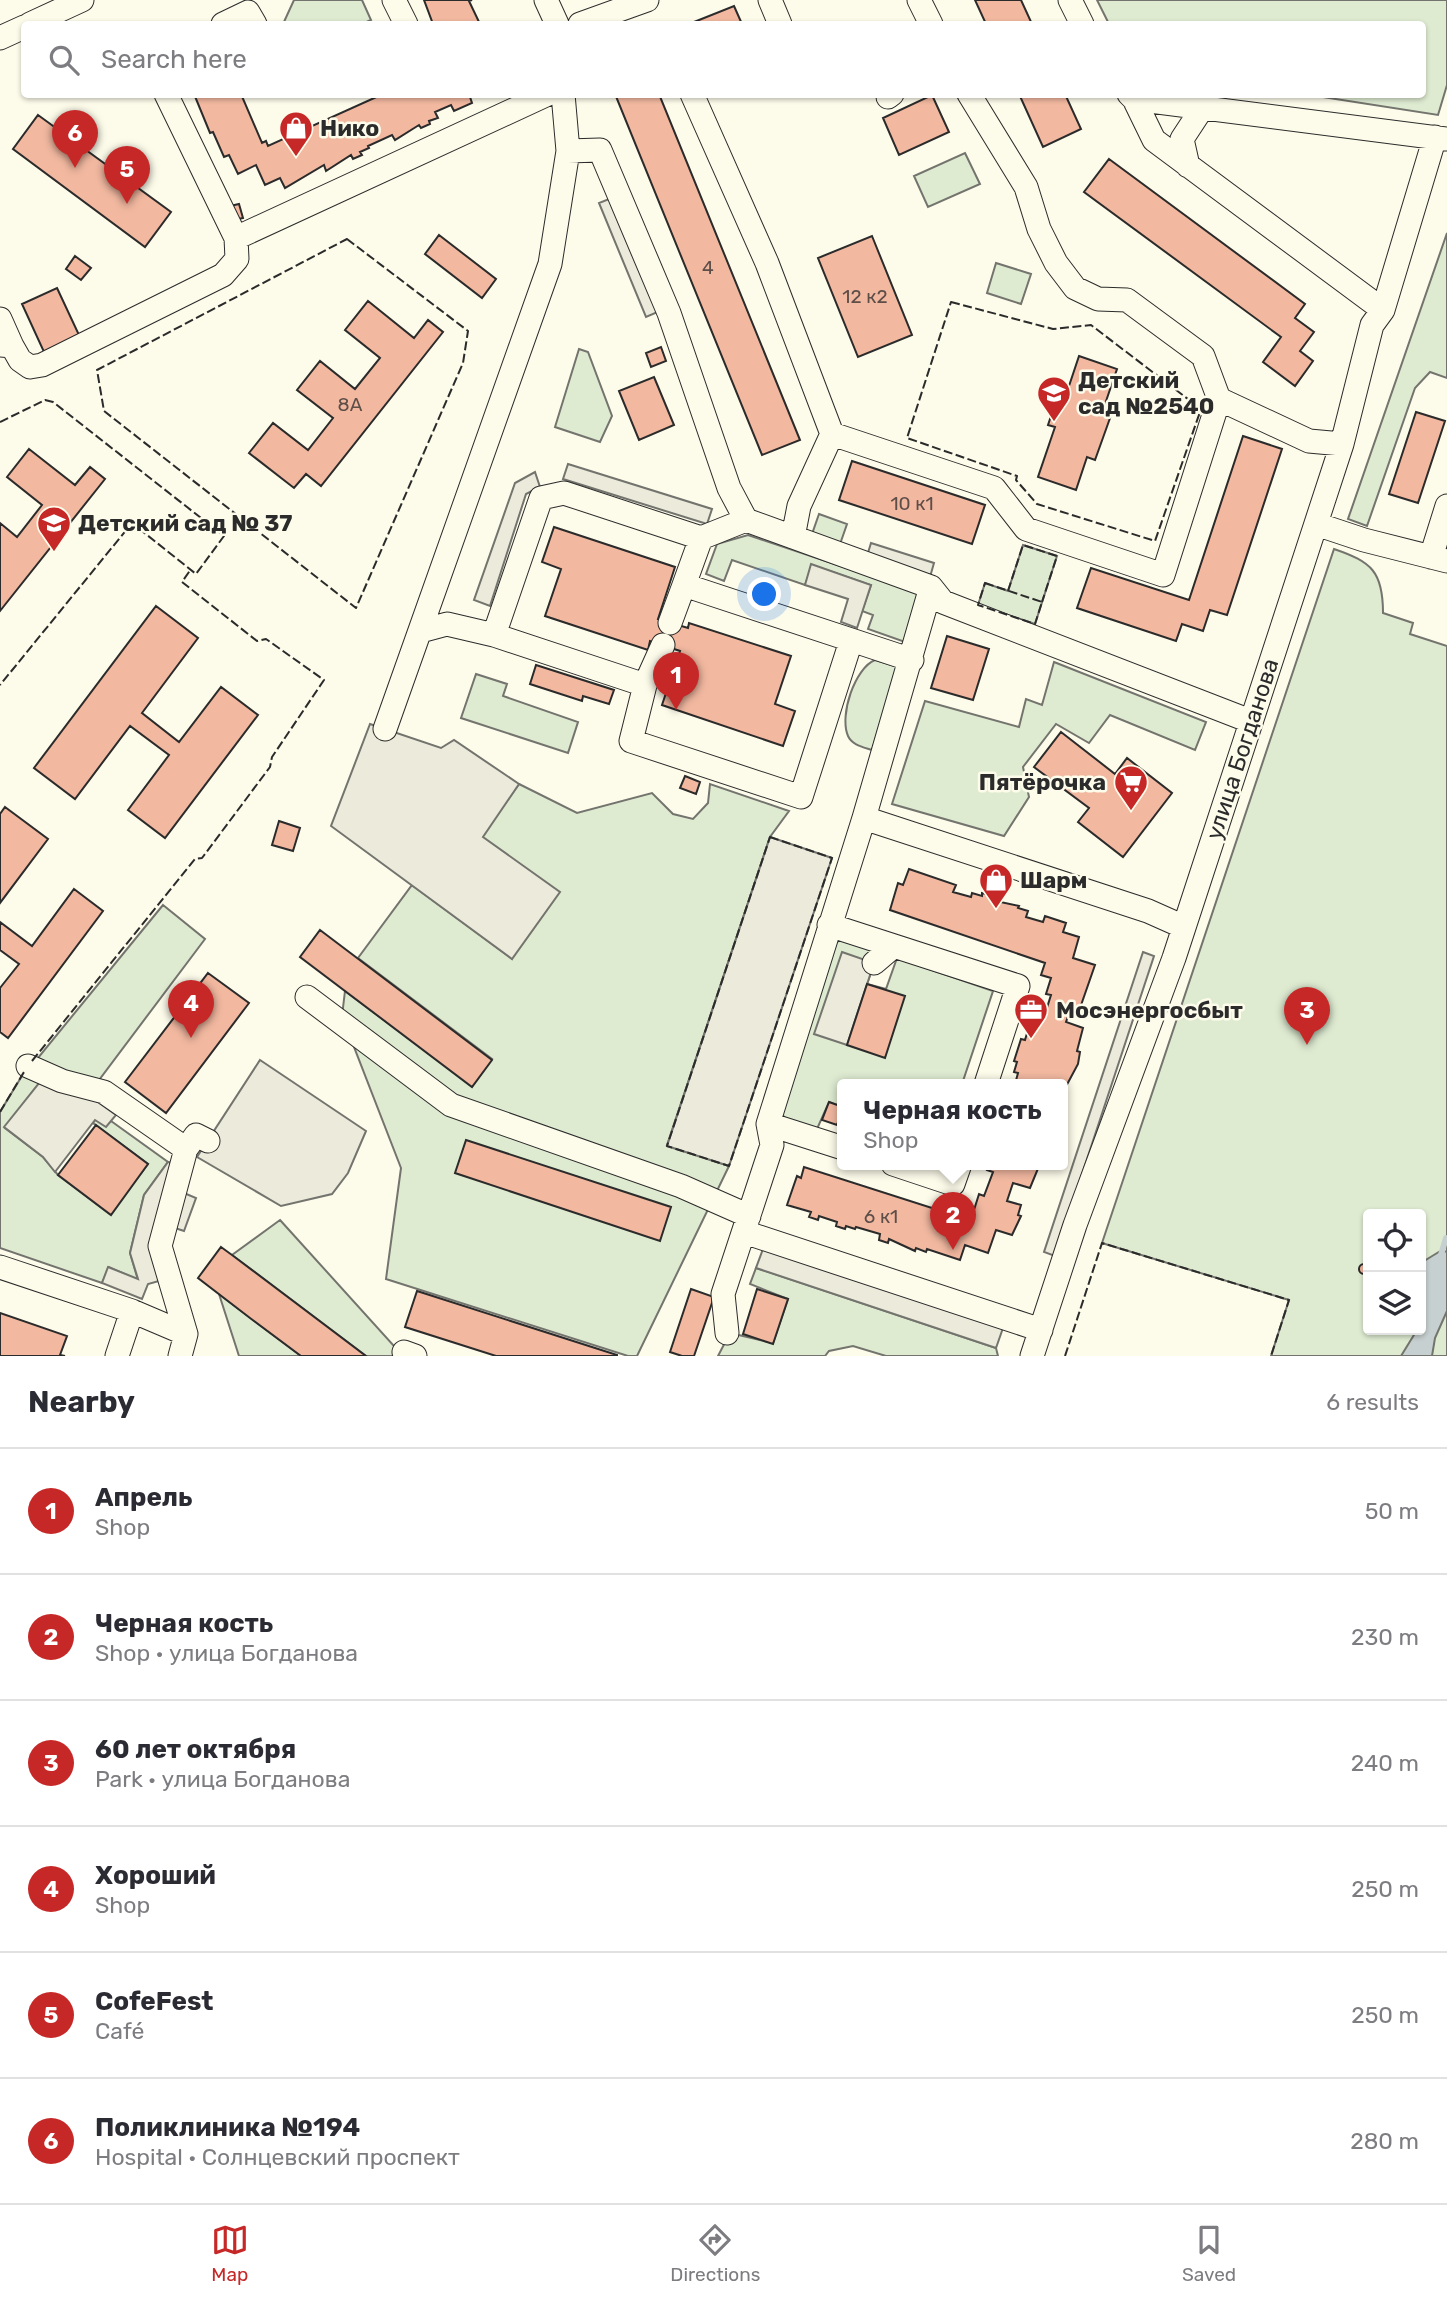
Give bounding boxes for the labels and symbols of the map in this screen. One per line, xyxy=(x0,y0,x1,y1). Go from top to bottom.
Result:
shop icon: Нико xyxy=(277,109,315,158)
pin: 6 xyxy=(52,110,98,168)
place label: Нико xyxy=(320,114,379,142)
pin: 5 xyxy=(104,146,150,204)
house number: 4 xyxy=(702,256,714,279)
house number: 12 к2 xyxy=(842,285,888,308)
place label: Детский сад №2540 xyxy=(1078,366,1214,420)
school or university icon: Детский сад №2540 xyxy=(1035,374,1073,423)
house number: 8А xyxy=(338,393,363,416)
house number: 10 к1 xyxy=(890,492,934,515)
school or university icon: Детский сад № 37 xyxy=(35,504,73,553)
place label: Детский сад № 37 xyxy=(78,509,292,537)
your location xyxy=(747,577,781,611)
pin: 1 xyxy=(653,652,699,710)
street label: улица Богданова xyxy=(1199,655,1285,843)
supermarket icon: Пятёрочка xyxy=(1112,763,1150,812)
place label: Пятёрочка xyxy=(979,768,1106,796)
shop icon: Шарм xyxy=(977,861,1015,910)
place label: Шарм xyxy=(1020,866,1087,894)
pin: 4 xyxy=(168,980,214,1038)
pin: 3 xyxy=(1284,987,1330,1045)
office icon: Мосэнергосбыт xyxy=(1012,991,1050,1040)
place label: Мосэнергосбыт xyxy=(1056,996,1243,1024)
pin: 2 xyxy=(930,1192,976,1250)
house number: 6 к1 xyxy=(864,1205,898,1228)

